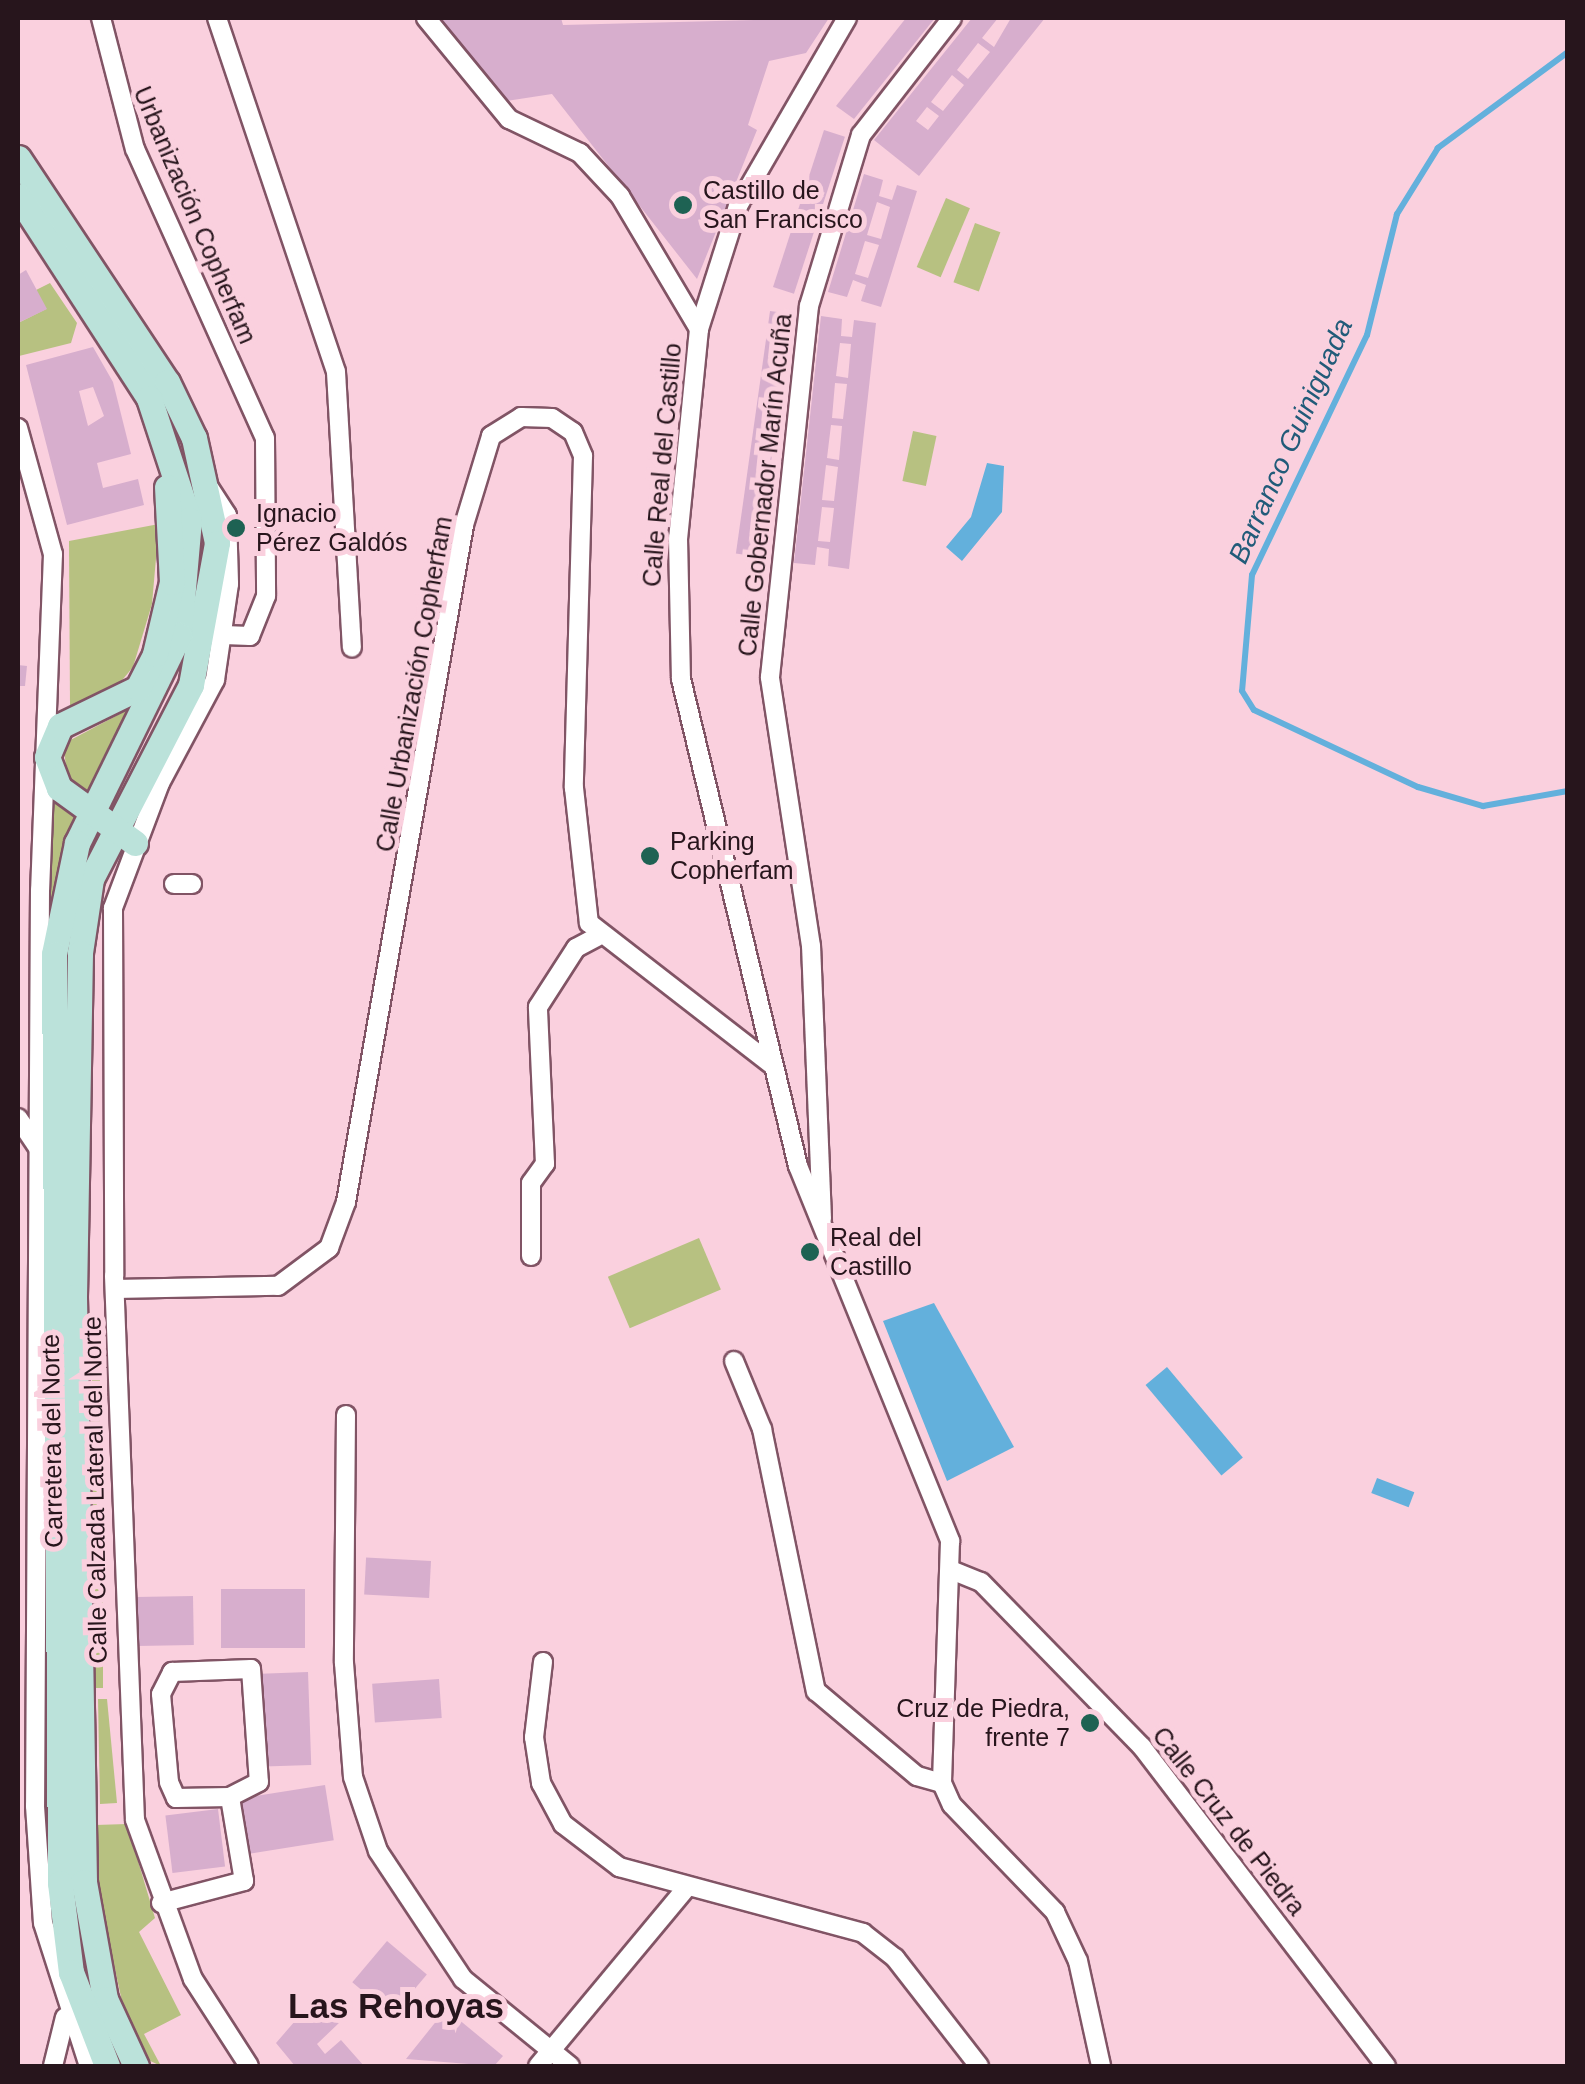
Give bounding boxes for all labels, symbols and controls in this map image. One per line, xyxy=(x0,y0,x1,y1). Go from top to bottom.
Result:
street label: Urbanización Copherfam xyxy=(127,82,263,348)
place label: Castillo de San Francisco xyxy=(703,176,863,235)
marker: Castillo de San Francisco xyxy=(672,194,694,216)
street label: Calle Gobernador Marín Acuña xyxy=(732,311,798,659)
water label: Barranco Guiniguada xyxy=(1222,313,1360,569)
street label: Calle Real del Castillo xyxy=(636,342,688,588)
place label: Ignacio Pérez Galdós xyxy=(256,499,407,558)
street label: Calle Urbanización Copherfam xyxy=(370,514,458,854)
marker: Ignacio Pérez Galdós xyxy=(225,517,247,539)
place label: Parking Copherfam xyxy=(670,827,794,886)
marker: Parking Copherfam xyxy=(639,845,661,867)
place label: Real del Castillo xyxy=(830,1223,922,1282)
marker: Real del Castillo xyxy=(799,1241,821,1263)
street label: Calle Calzada Lateral del Norte xyxy=(77,1316,113,1664)
street label: Carretera del Norte xyxy=(35,1334,69,1548)
place label: Cruz de Piedra, frente 7 xyxy=(896,1694,1070,1753)
marker: Cruz de Piedra, frente 7 xyxy=(1079,1712,1101,1734)
street label: Calle Cruz de Piedra xyxy=(1146,1721,1312,1921)
district label: Las Rehoyas xyxy=(288,1985,504,2027)

